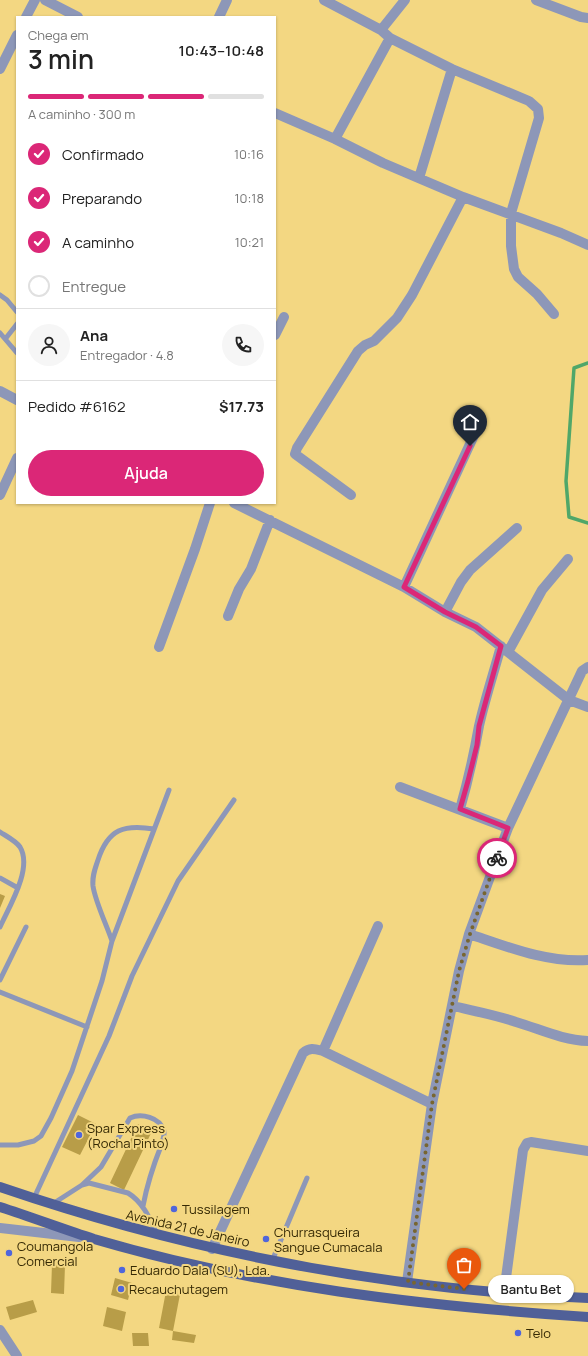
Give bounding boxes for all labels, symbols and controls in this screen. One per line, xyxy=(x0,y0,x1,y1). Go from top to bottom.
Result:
text: Chega em xyxy=(28,26,89,44)
text: 10:43–10:48 xyxy=(179,40,264,61)
text: 3 min xyxy=(28,41,94,77)
text: A caminho · 300 m xyxy=(28,105,135,123)
icon: check xyxy=(28,143,50,165)
text: Confirmado xyxy=(62,144,144,165)
text: 10:16 xyxy=(234,145,264,163)
icon: check xyxy=(28,187,50,209)
text: Preparando xyxy=(62,188,142,209)
text: 10:18 xyxy=(234,189,264,207)
icon: check xyxy=(28,231,50,253)
text: A caminho xyxy=(62,232,134,253)
text: 10:21 xyxy=(235,233,264,251)
text: Entregue xyxy=(62,276,126,297)
button: person xyxy=(28,324,70,366)
button: phone xyxy=(222,324,264,366)
text: Ana xyxy=(80,325,108,346)
text: Entregador · 4.8 xyxy=(80,346,174,364)
text: Pedido #6162 xyxy=(28,396,126,417)
text: $17.73 xyxy=(219,396,264,417)
pin xyxy=(453,405,487,446)
icon: home xyxy=(459,411,481,433)
button: Ajuda xyxy=(28,450,264,496)
courier xyxy=(477,838,517,878)
icon: bike xyxy=(486,847,508,869)
place label: Spar Express (Rocha Pinto) xyxy=(87,1119,169,1152)
marker: Spar Express (Rocha Pinto) xyxy=(74,1130,84,1140)
place label: Tussilagem xyxy=(182,1200,250,1218)
marker: Tussilagem xyxy=(169,1204,179,1214)
street label: Avenida 21 de Janeiro xyxy=(124,1205,252,1251)
place label: Churrasqueira Sangue Cumacala xyxy=(274,1223,382,1256)
marker: Churrasqueira Sangue Cumacala xyxy=(261,1234,271,1244)
place label: Coumangola Comercial xyxy=(17,1237,93,1270)
marker: Coumangola Comercial xyxy=(4,1248,14,1258)
pin xyxy=(447,1248,481,1289)
icon: bag xyxy=(453,1254,475,1276)
place label: Eduardo Dala (SU), Lda. xyxy=(130,1261,270,1279)
marker: Eduardo Dala (SU), Lda. xyxy=(117,1265,127,1275)
callout: Bantu Bet xyxy=(488,1275,574,1303)
place label: Recauchutagem xyxy=(129,1280,228,1298)
text: Bantu Bet xyxy=(501,1280,561,1298)
marker: Recauchutagem xyxy=(116,1284,126,1294)
place label: Telo xyxy=(526,1324,551,1342)
marker: Telo xyxy=(513,1328,523,1338)

